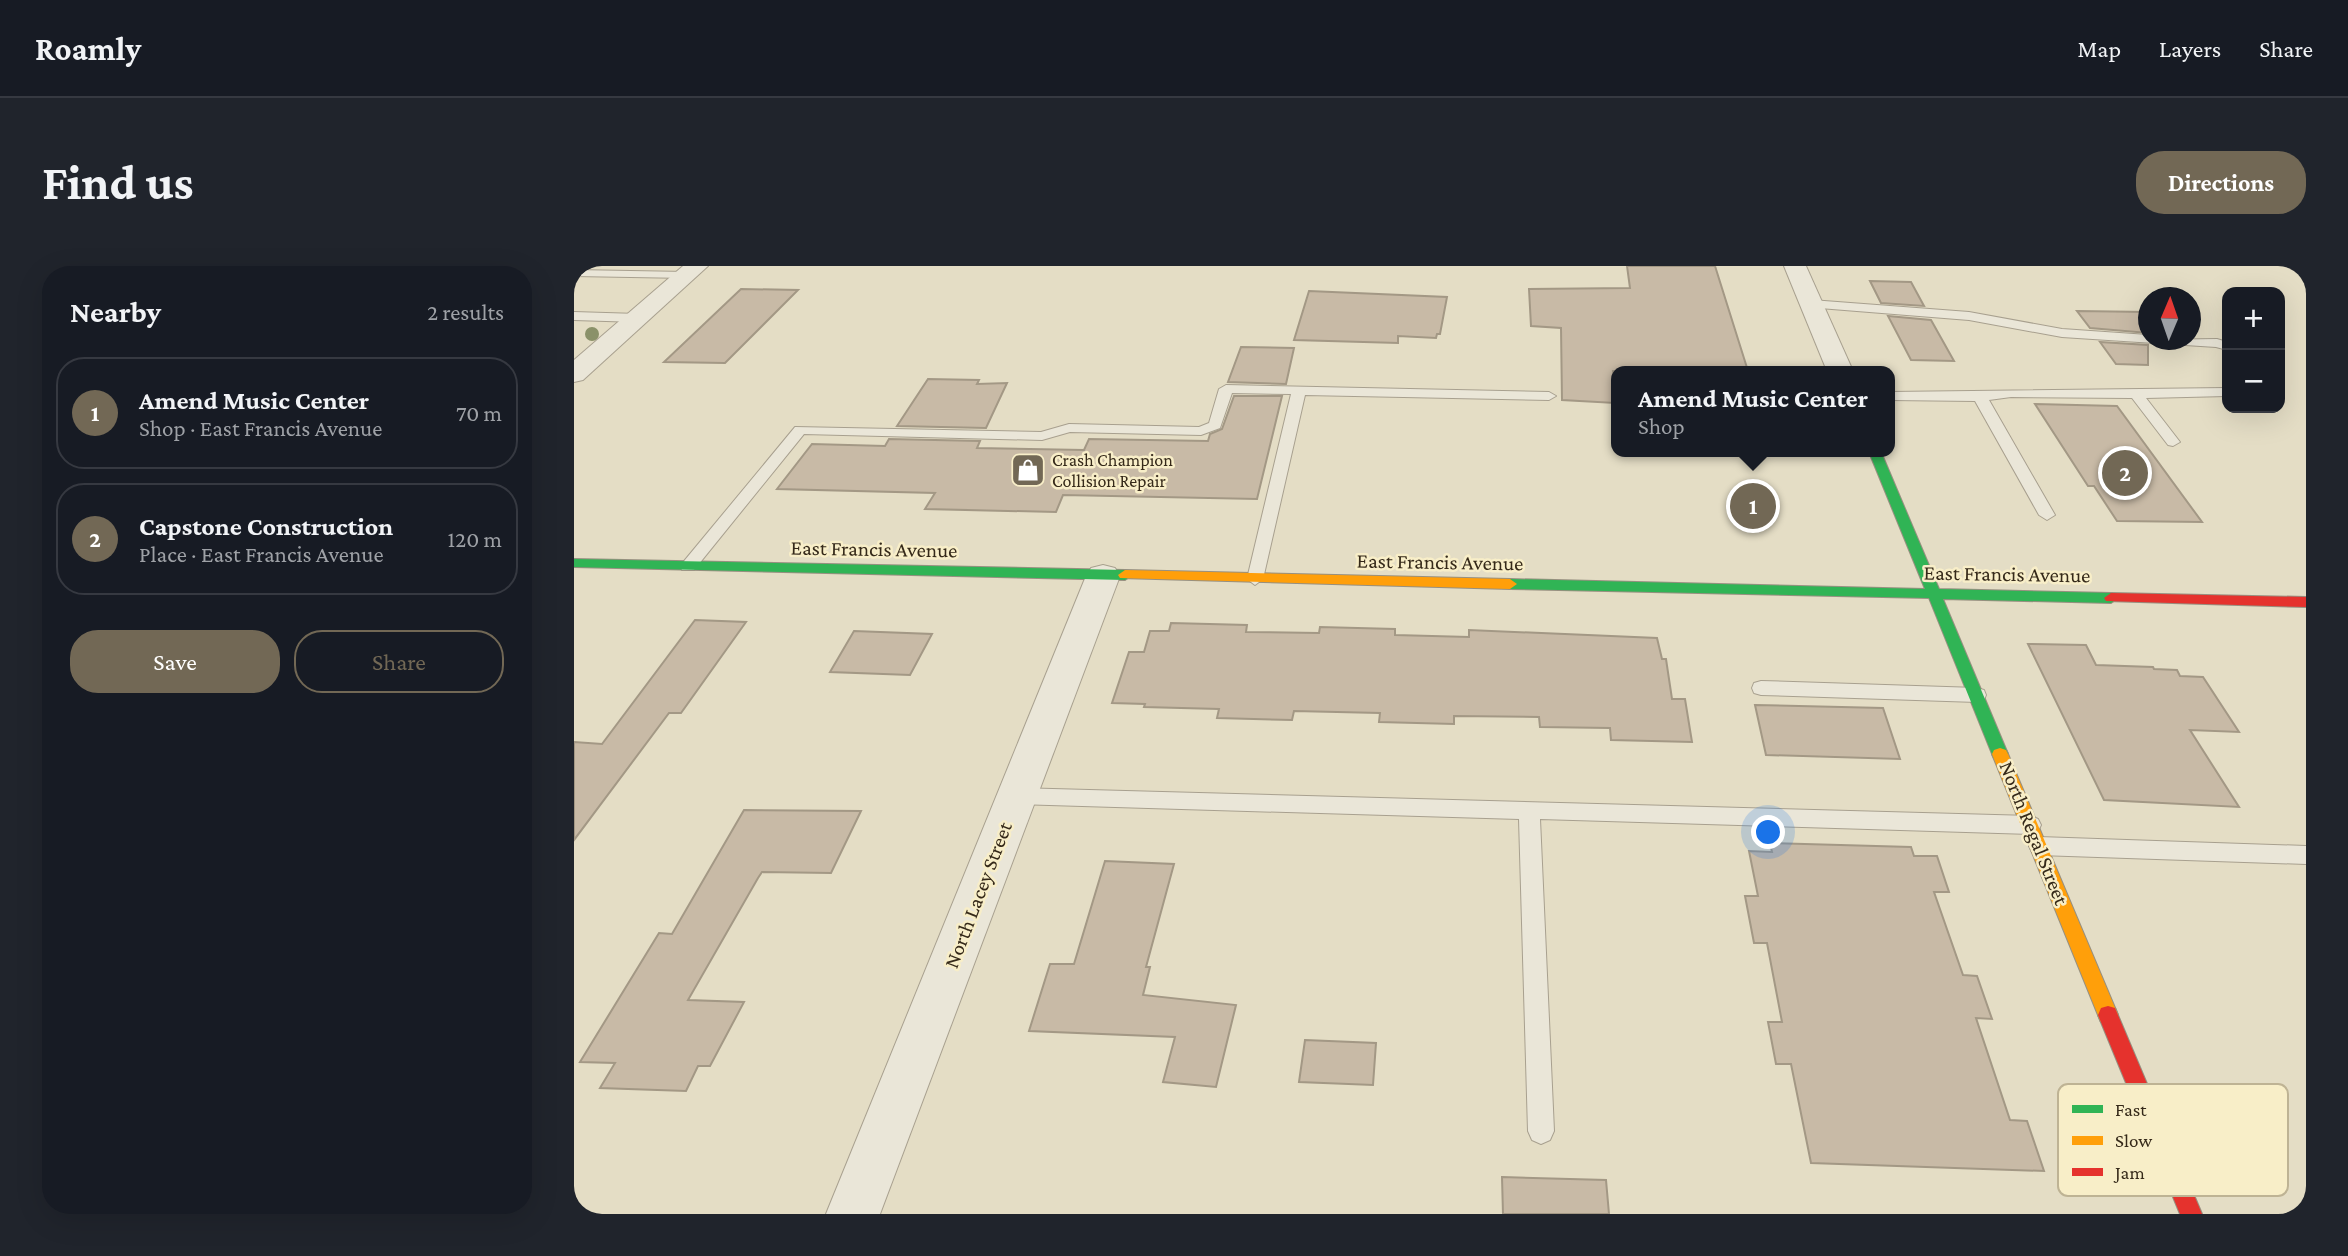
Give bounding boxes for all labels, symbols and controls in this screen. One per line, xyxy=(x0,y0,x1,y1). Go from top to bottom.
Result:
text: Roamly xyxy=(35,30,141,67)
text: Map xyxy=(2077,35,2121,62)
text: Layers xyxy=(2159,35,2221,62)
text: Share xyxy=(2259,35,2313,62)
button: Directions xyxy=(2136,151,2306,214)
text: Find us xyxy=(42,155,194,210)
north arrow xyxy=(2138,287,2201,350)
map controls xyxy=(2222,287,2285,413)
button: + xyxy=(2222,287,2285,350)
text: Nearby xyxy=(70,295,161,328)
text: 2 results xyxy=(427,299,504,325)
button: − xyxy=(2222,350,2285,413)
popup xyxy=(1611,366,1895,457)
text: Amend Music Center xyxy=(1638,384,1868,413)
text: Amend Music Center xyxy=(139,386,369,415)
text: 1 xyxy=(91,400,99,426)
text: 70 m xyxy=(456,400,502,426)
text: Shop xyxy=(1638,413,1685,439)
text: Shop · East Francis Avenue xyxy=(139,415,382,441)
pin: 2 xyxy=(2102,447,2148,499)
place label: Crash Champion Collision Repair xyxy=(1052,450,1173,491)
shop icon: Crash Champion Collision Repair xyxy=(1009,451,1047,489)
pin: 1 xyxy=(1730,480,1776,532)
text: Capstone Construction xyxy=(139,512,393,541)
text: 2 xyxy=(89,526,101,552)
text: 120 m xyxy=(448,526,502,552)
street label: East Francis Avenue xyxy=(790,536,958,562)
text: Place · East Francis Avenue xyxy=(139,541,384,567)
street label: East Francis Avenue xyxy=(1356,549,1524,575)
street label: East Francis Avenue xyxy=(1923,561,2091,587)
button: Save xyxy=(70,630,280,693)
button: Share xyxy=(294,630,504,693)
street label: North Regal Street xyxy=(1994,758,2074,909)
your location xyxy=(1751,815,1785,849)
street label: North Lacey Street xyxy=(939,818,1017,971)
legend xyxy=(2058,1084,2288,1196)
text: Fast xyxy=(2115,1099,2147,1120)
text: Slow xyxy=(2115,1130,2152,1151)
text: Jam xyxy=(2113,1162,2145,1183)

